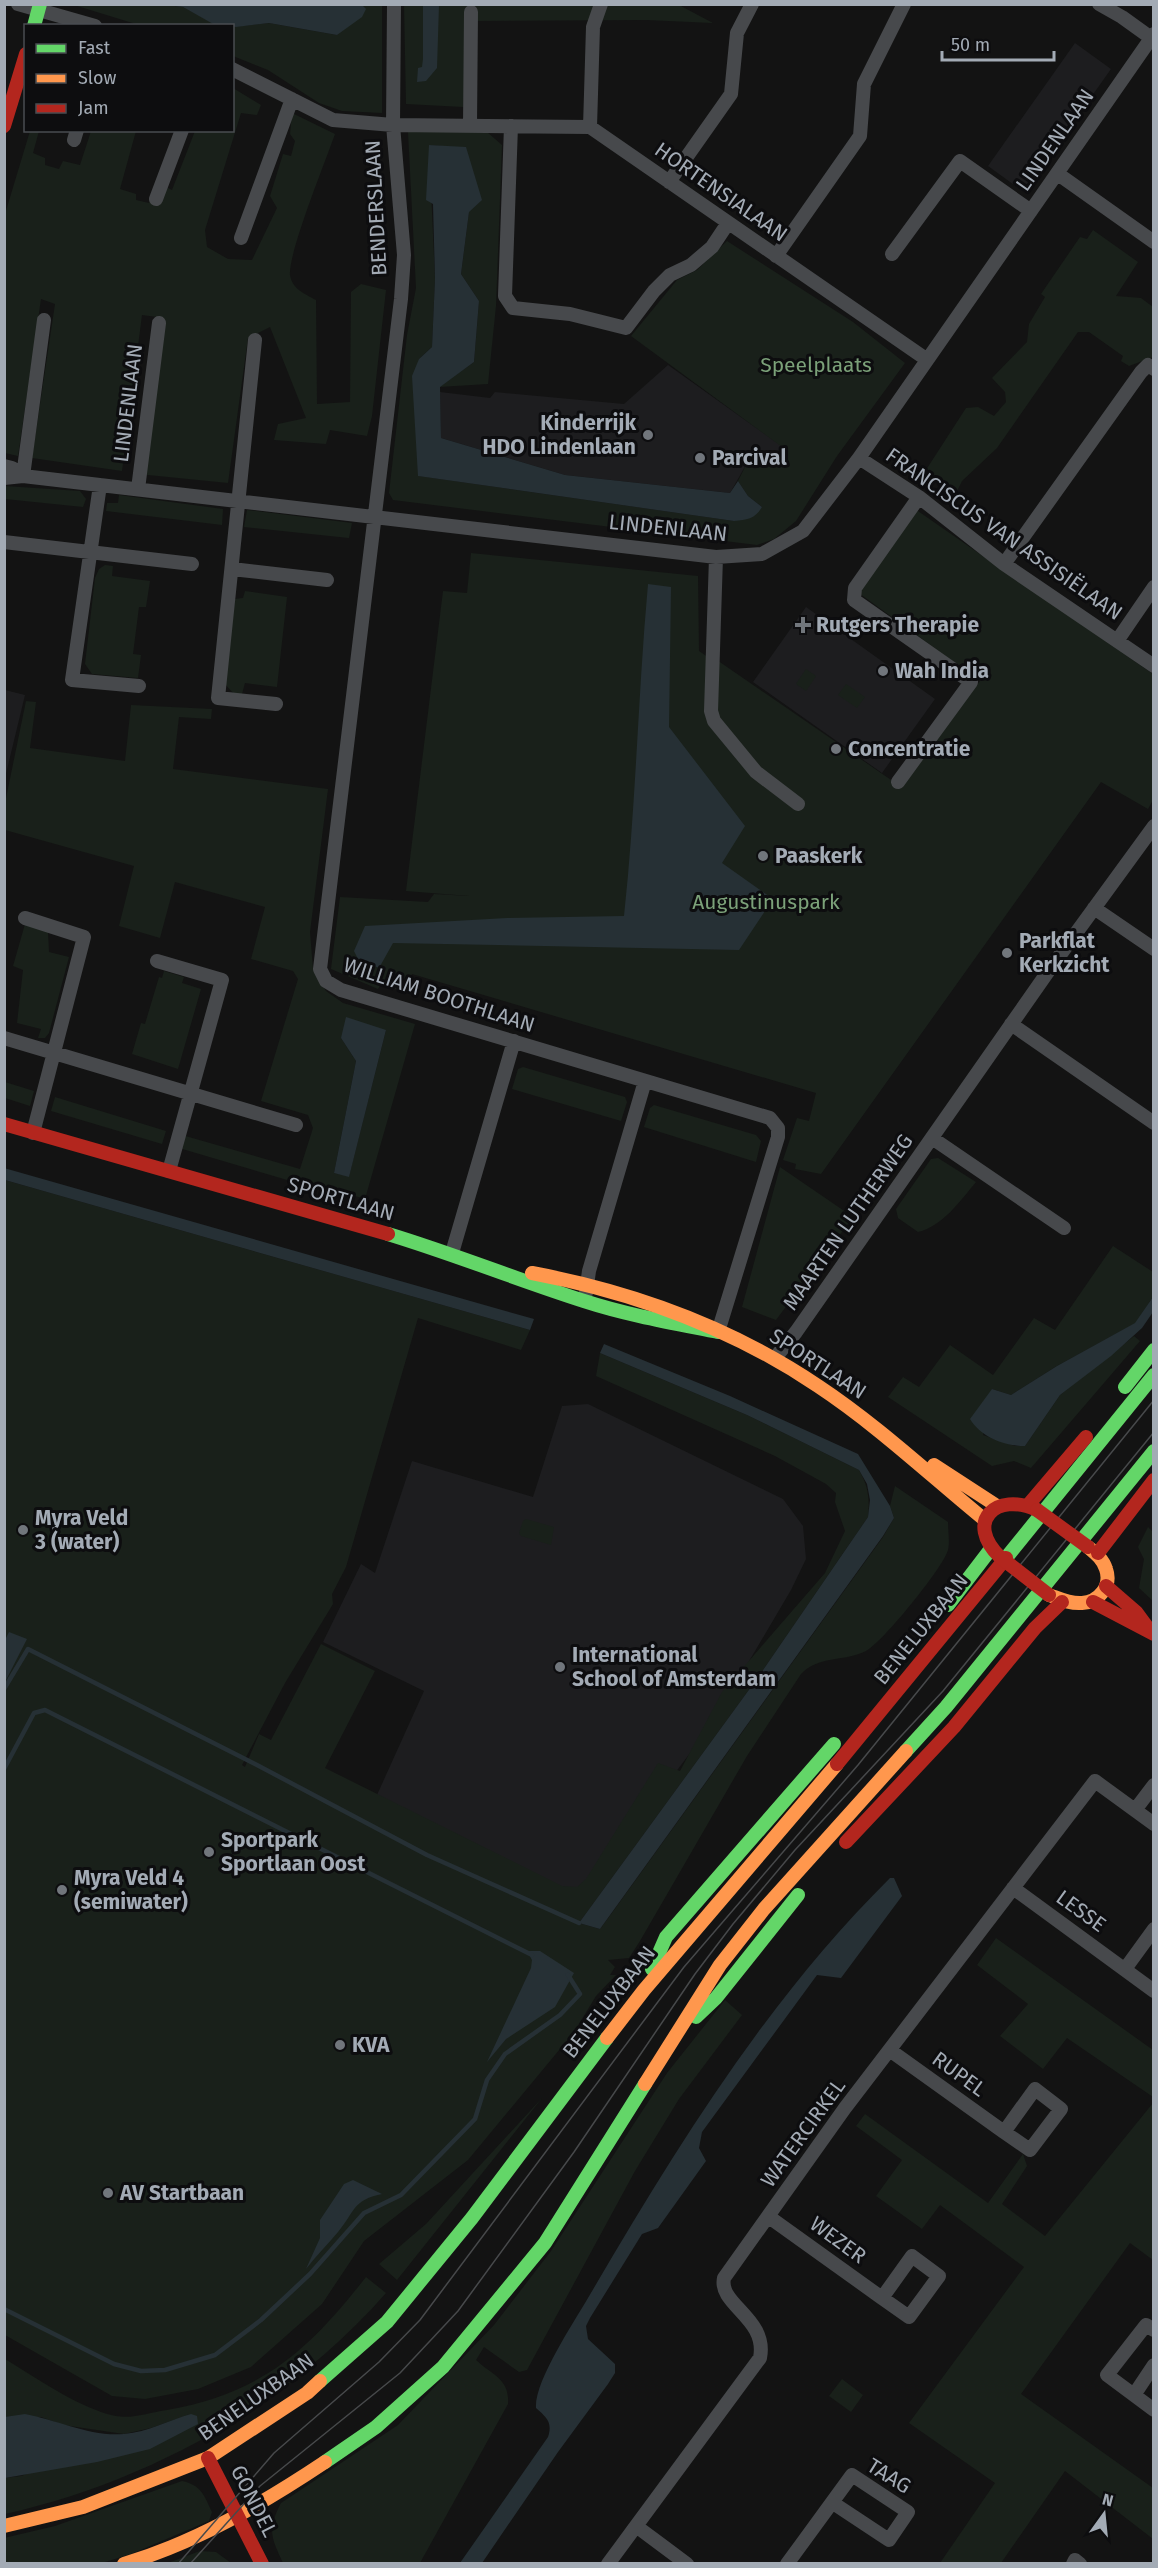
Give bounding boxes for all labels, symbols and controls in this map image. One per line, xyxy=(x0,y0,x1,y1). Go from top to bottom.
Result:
legend xyxy=(24,24,234,132)
scale bar xyxy=(942,24,1054,62)
text: 50 m xyxy=(951,34,990,56)
text: Fast xyxy=(78,37,111,59)
text: Slow xyxy=(78,67,117,89)
street label: LINDENLAAN xyxy=(1010,84,1100,196)
text: Jam xyxy=(78,97,109,119)
street label: HORTENSIALAAN xyxy=(650,137,792,247)
street label: BENDERSLAAN xyxy=(359,139,393,277)
street label: LINDENLAAN xyxy=(108,342,148,464)
park label: Speelplaats xyxy=(760,352,872,378)
place label: Kinderrijk HDO Lindenlaan xyxy=(483,410,636,460)
marker: Kinderrijk HDO Lindenlaan xyxy=(641,428,655,442)
street label: FRANCISCUS VAN ASSISIËLAAN xyxy=(881,442,1127,626)
place label: Parcival xyxy=(712,445,787,471)
marker: Parcival xyxy=(693,451,707,465)
street label: LINDENLAAN xyxy=(607,509,729,547)
place label: Rutgers Therapie xyxy=(816,612,979,638)
marker: Rutgers Therapie xyxy=(794,616,812,634)
place label: Wah India xyxy=(895,658,989,684)
marker: Wah India xyxy=(876,664,890,678)
place label: Concentratie xyxy=(848,736,971,762)
marker: Concentratie xyxy=(829,742,843,756)
place label: Paaskerk xyxy=(775,843,863,869)
marker: Paaskerk xyxy=(756,849,770,863)
park label: Augustinuspark xyxy=(692,889,840,915)
place label: Parkflat Kerkzicht xyxy=(1019,928,1110,978)
marker: Parkflat Kerkzicht xyxy=(1000,946,1014,960)
street label: WILLIAM BOOTHLAAN xyxy=(340,952,538,1038)
street label: MAARTEN LUTHERWEG xyxy=(777,1129,919,1315)
street label: SPORTLAAN xyxy=(284,1171,398,1227)
street label: SPORTLAAN xyxy=(765,1323,871,1405)
place label: Myra Veld 3 (water) xyxy=(34,1505,128,1555)
marker: Myra Veld 3 (water) xyxy=(16,1523,30,1537)
street label: BENELUXBAAN xyxy=(868,1568,974,1690)
place label: International School of Amsterdam xyxy=(572,1642,776,1692)
marker: International School of Amsterdam xyxy=(553,1660,567,1674)
place label: Sportpark Sportlaan Oost xyxy=(221,1827,366,1877)
marker: Sportpark Sportlaan Oost xyxy=(202,1845,216,1859)
place label: Myra Veld 4 (semiwater) xyxy=(74,1865,188,1915)
marker: Myra Veld 4 (semiwater) xyxy=(55,1883,69,1897)
street label: LESSE xyxy=(1051,1884,1111,1938)
street label: BENELUXBAAN xyxy=(557,1941,661,2063)
place label: KVA xyxy=(352,2032,390,2058)
marker: KVA xyxy=(333,2038,347,2052)
street label: RUPEL xyxy=(927,2046,991,2103)
street label: WATERCIRKEL xyxy=(755,2073,851,2192)
place label: AV Startbaan xyxy=(119,2180,244,2206)
marker: AV Startbaan xyxy=(101,2186,115,2200)
street label: WEZER xyxy=(805,2211,871,2269)
street label: BENELUXBAAN xyxy=(193,2347,319,2447)
street label: TAAG xyxy=(862,2453,916,2499)
street label: GONDEL xyxy=(225,2461,283,2542)
north arrow xyxy=(1074,2484,1134,2544)
text: N xyxy=(1100,2489,1115,2511)

